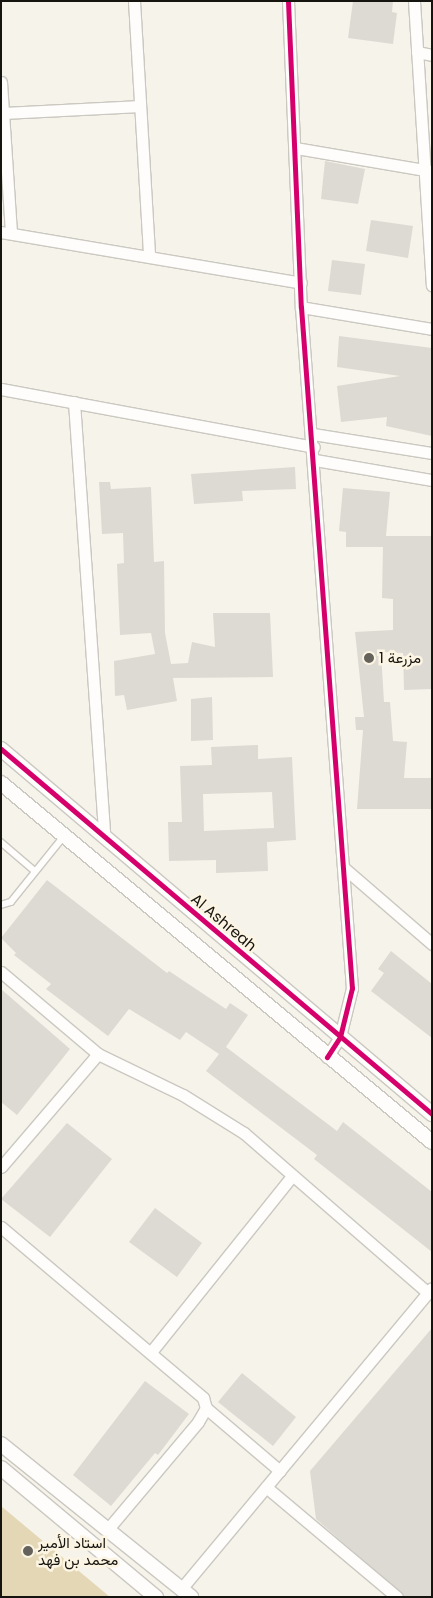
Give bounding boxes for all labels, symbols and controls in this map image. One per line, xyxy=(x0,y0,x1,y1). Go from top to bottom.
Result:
place label: مزرعة 1 xyxy=(379,649,421,667)
marker: مزرعة 1 xyxy=(363,652,375,664)
street label: Al Ashreah xyxy=(188,889,260,955)
place label: استاد الأمير محمد بن فهد xyxy=(38,1533,118,1568)
marker: استاد الأمير محمد بن فهد xyxy=(22,1545,34,1557)

